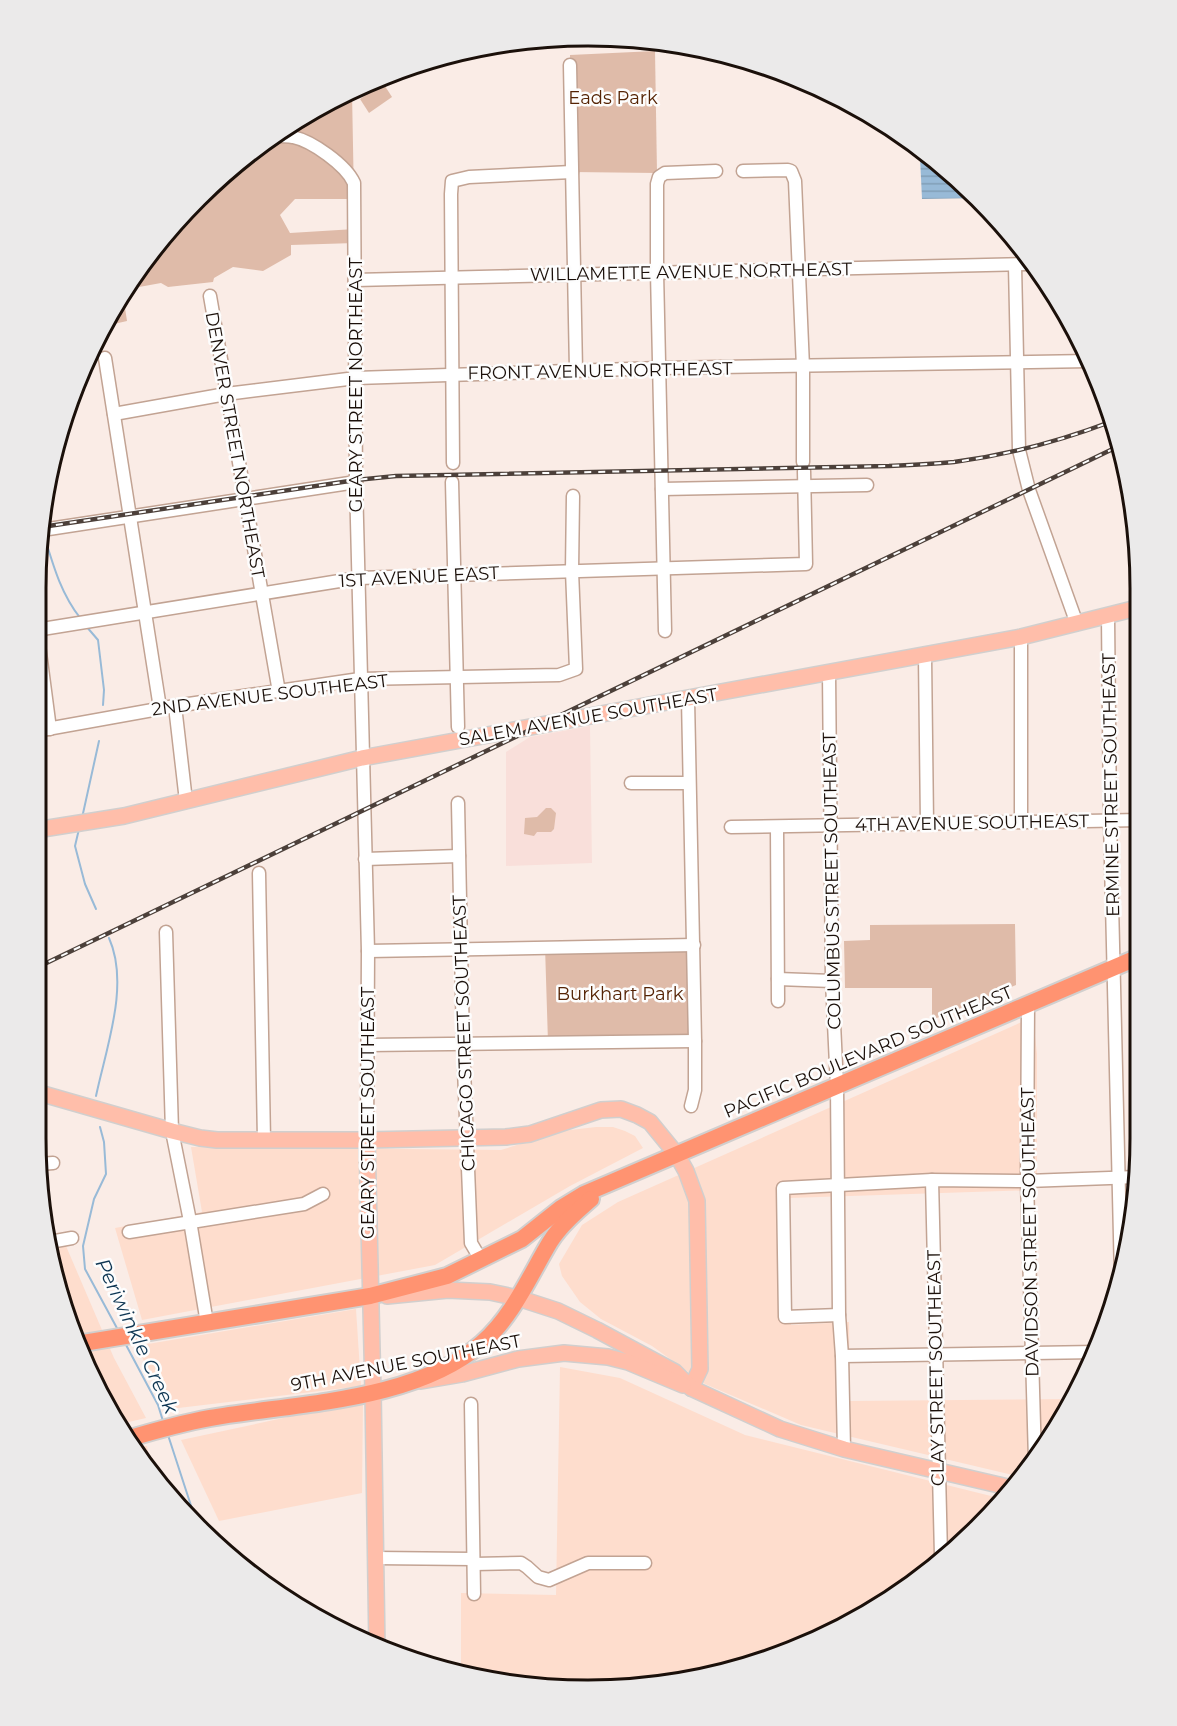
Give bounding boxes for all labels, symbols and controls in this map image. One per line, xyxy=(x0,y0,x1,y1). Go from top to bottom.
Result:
park label: Eads Park xyxy=(568,87,658,109)
street label: GEARY STREET NORTHEAST xyxy=(345,257,367,512)
street label: WILLAMETTE AVENUE NORTHEAST xyxy=(530,258,853,286)
street label: DENVER STREET NORTHEAST xyxy=(201,310,269,581)
street label: FRONT AVENUE NORTHEAST xyxy=(467,358,733,384)
street label: 1ST AVENUE EAST xyxy=(338,562,501,592)
street label: ERMINE STREET SOUTHEAST xyxy=(1098,652,1124,917)
street label: 2ND AVENUE SOUTHEAST xyxy=(151,669,390,720)
street label: SALEM AVENUE SOUTHEAST xyxy=(457,683,720,751)
street label: COLUMBUS STREET SOUTHEAST xyxy=(818,731,846,1030)
street label: 4TH AVENUE SOUTHEAST xyxy=(855,810,1090,836)
street label: CHICAGO STREET SOUTHEAST xyxy=(448,894,480,1172)
street label: PACIFIC BOULEVARD SOUTHEAST xyxy=(720,981,1016,1123)
park label: Burkhart Park xyxy=(557,983,684,1005)
street label: GEARY STREET SOUTHEAST xyxy=(357,986,379,1239)
street label: DAVIDSON STREET SOUTHEAST xyxy=(1016,1086,1044,1377)
street label: CLAY STREET SOUTHEAST xyxy=(923,1249,949,1486)
water label: Periwinkle Creek xyxy=(90,1254,184,1419)
street label: 9TH AVENUE SOUTHEAST xyxy=(289,1330,524,1396)

